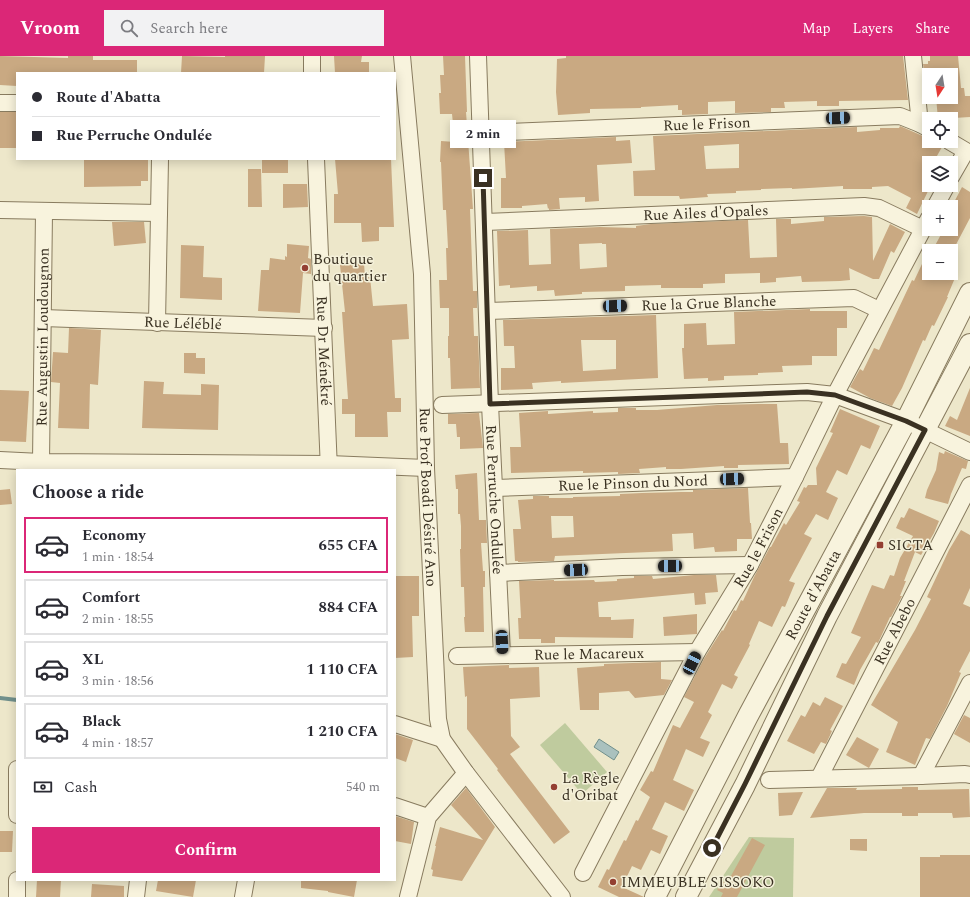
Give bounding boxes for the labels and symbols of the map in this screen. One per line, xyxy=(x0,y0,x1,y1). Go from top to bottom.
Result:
north arrow xyxy=(922,68,958,104)
street label: Rue le Frison xyxy=(663,111,751,137)
car xyxy=(826,112,850,124)
callout: 2 min xyxy=(450,120,516,148)
route end xyxy=(474,169,492,187)
street label: Rue Ailes d'Opales xyxy=(643,199,769,227)
street label: Rue Augustin Loudougnon xyxy=(30,247,55,427)
place label: Boutique du quartier xyxy=(313,248,387,288)
marker: Boutique du quartier xyxy=(300,263,310,273)
street label: Rue la Grue Blanche xyxy=(641,289,777,317)
street label: Rue Dr Ménékré xyxy=(310,295,338,406)
car xyxy=(603,300,627,312)
street label: Rue Léléblé xyxy=(144,310,222,336)
street label: Rue Prof Boadi Désiré Ano xyxy=(413,407,443,587)
street label: Rue Perruche Ondulée xyxy=(480,424,510,575)
street label: Rue le Pinson du Nord xyxy=(558,469,708,497)
car xyxy=(720,473,744,485)
street label: Rue le Frison xyxy=(728,503,789,592)
place label: SICTA xyxy=(888,534,933,557)
marker: SICTA xyxy=(875,540,885,550)
street label: Route d'Abatta xyxy=(779,545,847,644)
car xyxy=(658,560,682,572)
car xyxy=(564,563,588,577)
street label: Rue Abebo xyxy=(868,594,921,669)
car xyxy=(495,630,509,654)
street label: Rue le Macareux xyxy=(534,641,645,666)
car xyxy=(681,650,703,676)
place label: La Règle d'Oribat xyxy=(562,767,619,807)
marker: La Règle d'Oribat xyxy=(549,782,559,792)
route start xyxy=(703,839,721,857)
place label: IMMEUBLE SISSOKO xyxy=(621,871,774,894)
marker: IMMEUBLE SISSOKO xyxy=(608,877,618,887)

